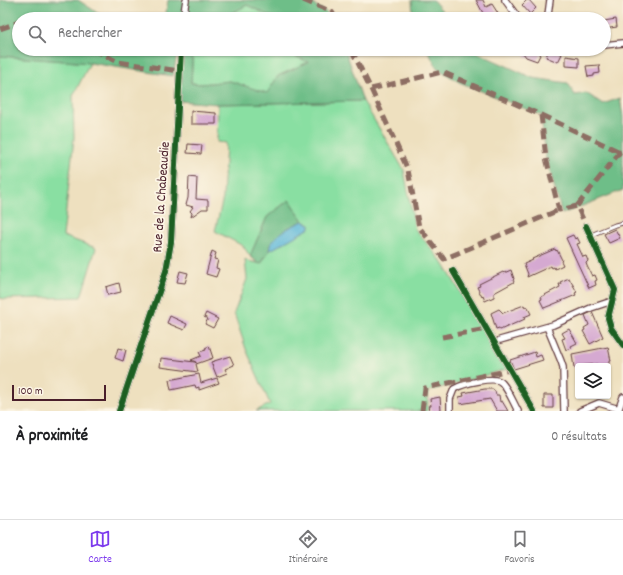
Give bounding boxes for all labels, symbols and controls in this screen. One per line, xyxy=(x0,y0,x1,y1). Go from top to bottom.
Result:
search box xyxy=(12,12,611,56)
icon: search xyxy=(26,23,48,45)
text: Rechercher xyxy=(58,23,122,45)
street label: Rue de la Chabeaudie xyxy=(148,141,176,253)
map controls xyxy=(575,363,611,399)
button: layers xyxy=(575,363,611,399)
scale bar xyxy=(12,383,106,402)
text: 100 m xyxy=(18,384,42,400)
text: À proximité xyxy=(16,425,88,449)
text: 0 résultats xyxy=(551,428,607,447)
tab: Carte xyxy=(88,528,112,568)
tab: Itinéraire xyxy=(288,528,328,568)
tab: Favoris xyxy=(504,528,535,568)

